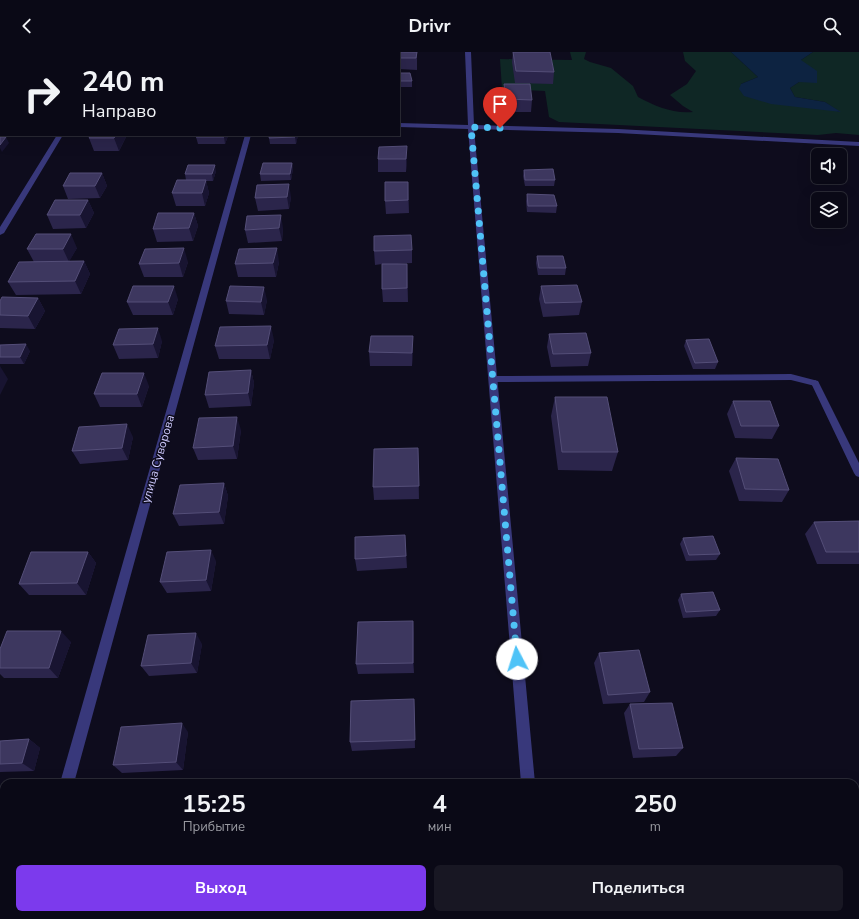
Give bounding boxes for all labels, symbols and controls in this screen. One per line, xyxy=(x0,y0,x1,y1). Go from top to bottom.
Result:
text: Drivr xyxy=(409,14,450,38)
icon: back xyxy=(16,15,38,37)
icon: search xyxy=(821,15,843,37)
text: 240 m xyxy=(82,63,165,101)
icon: right xyxy=(16,68,68,120)
pin xyxy=(483,87,517,128)
icon: arrive xyxy=(489,93,511,115)
text: Направо xyxy=(82,99,156,123)
map controls xyxy=(811,148,847,228)
button: sound xyxy=(811,148,847,184)
button: layers xyxy=(811,192,847,228)
street label: улица Суворова xyxy=(138,413,178,505)
position arrow xyxy=(496,638,538,680)
text: 15:25 xyxy=(182,788,246,820)
text: 4 xyxy=(432,788,447,820)
text: 250 xyxy=(634,788,677,820)
text: Прибытие xyxy=(183,818,245,836)
text: мин xyxy=(428,818,452,836)
text: m xyxy=(650,818,661,836)
button: Выход xyxy=(16,865,426,911)
button: Поделиться xyxy=(434,865,843,911)

